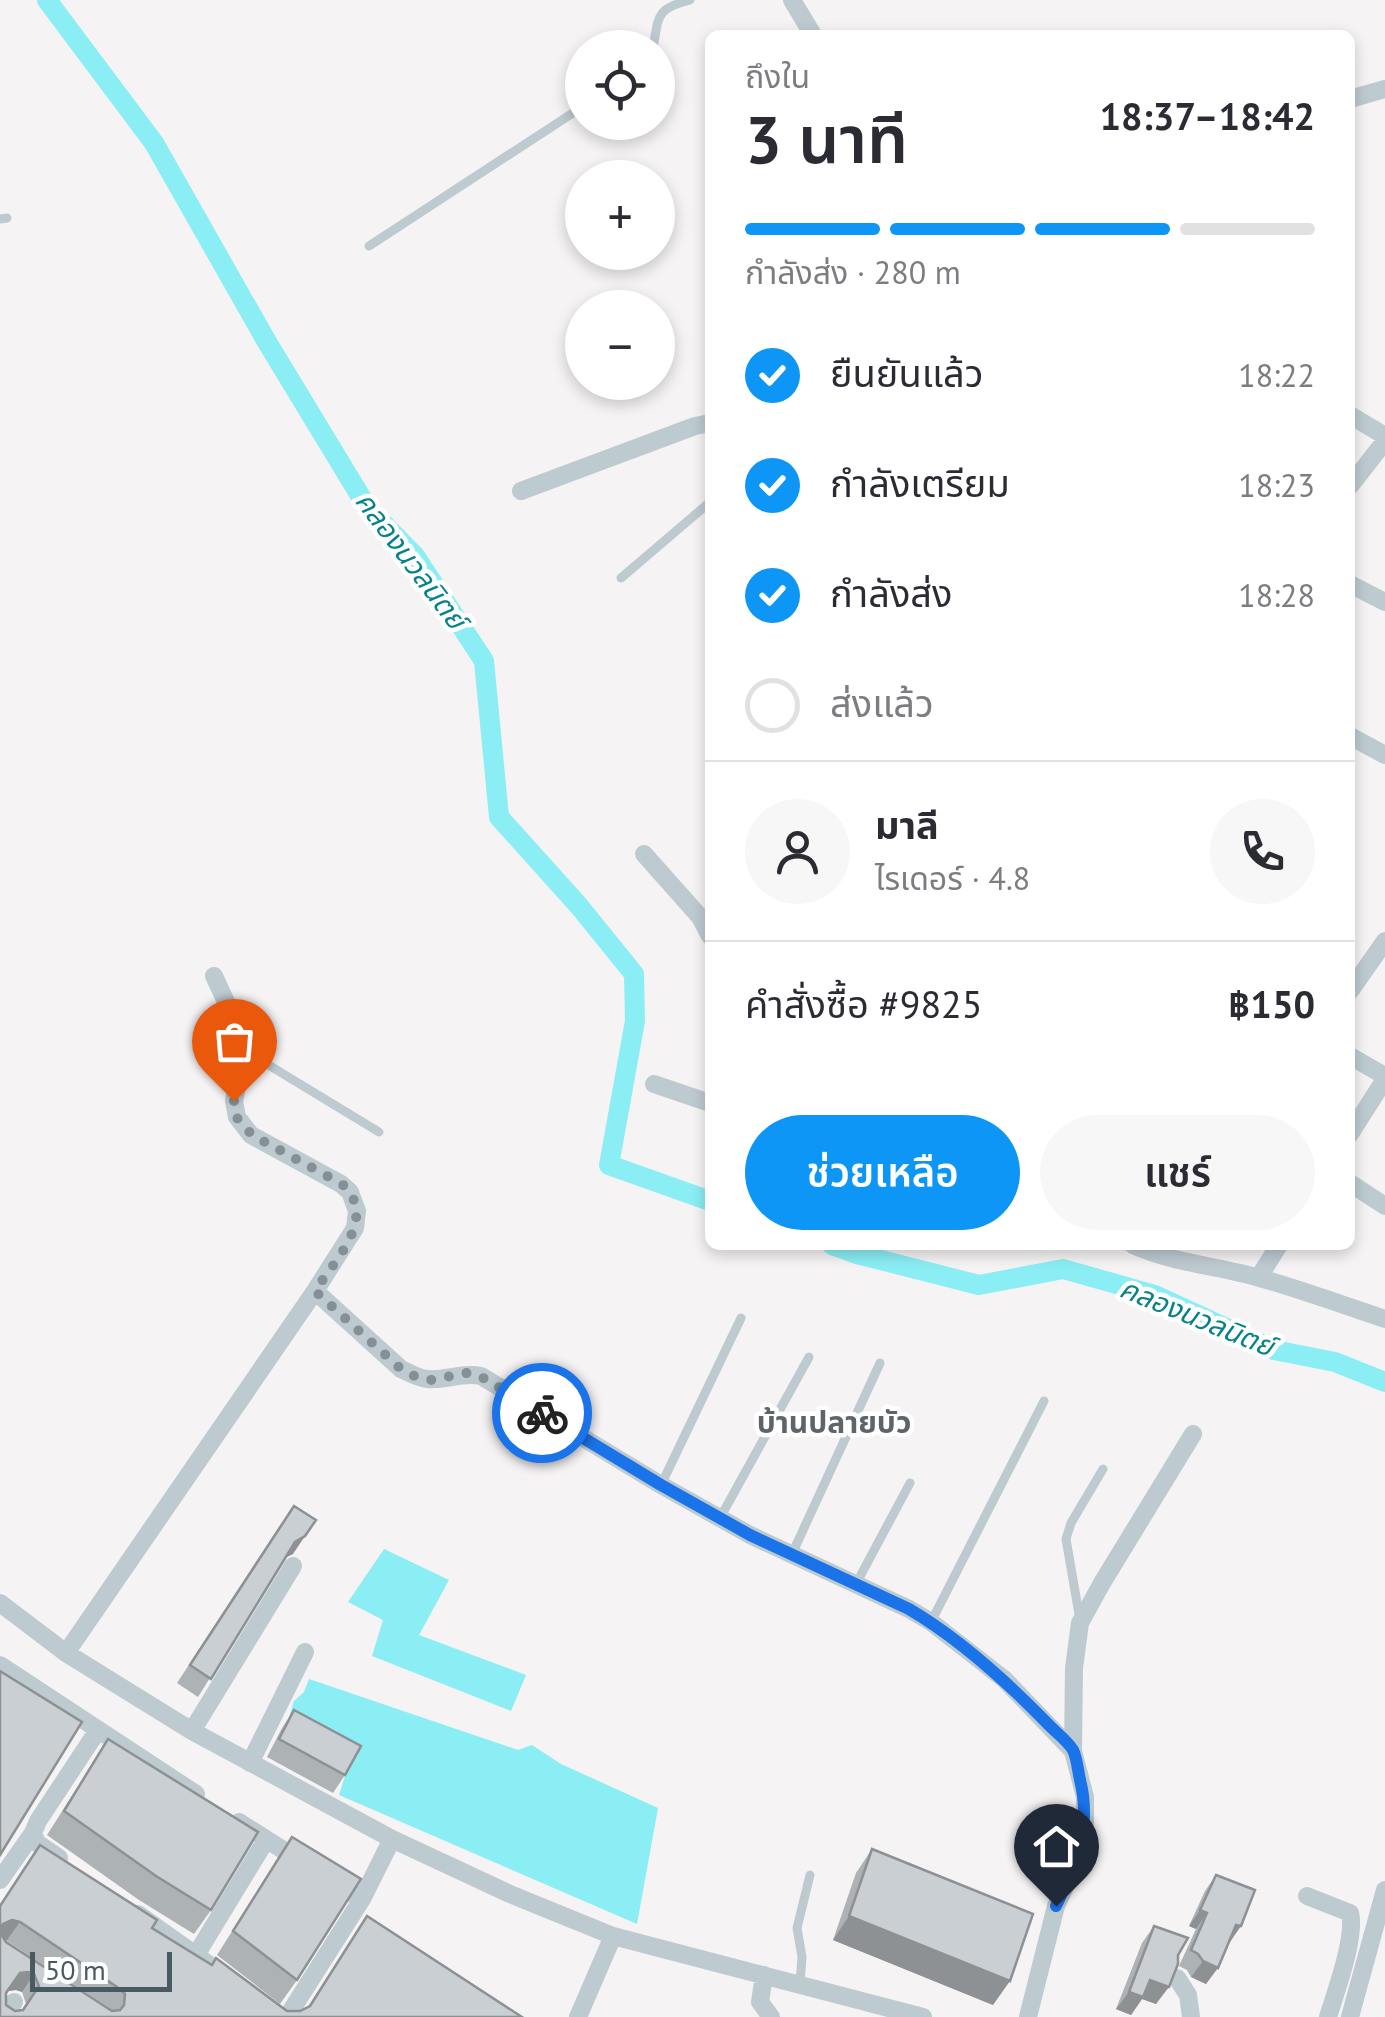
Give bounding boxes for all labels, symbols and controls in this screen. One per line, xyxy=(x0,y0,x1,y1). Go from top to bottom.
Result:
map controls xyxy=(565,30,675,400)
button: locate xyxy=(565,30,675,140)
text: ถึงใน xyxy=(745,55,810,97)
text: 18:37–18:42 xyxy=(1100,91,1315,140)
text: 3 นาที xyxy=(745,97,908,181)
button: + xyxy=(565,160,675,270)
text: กำลังส่ง · 280 m xyxy=(745,251,961,293)
button: − xyxy=(565,290,675,400)
icon: check xyxy=(745,348,800,403)
text: ยืนยันแล้ว xyxy=(830,348,983,397)
text: 18:22 xyxy=(1238,354,1315,396)
icon: check xyxy=(745,458,800,513)
text: กำลังเตรียม xyxy=(830,458,1010,507)
text: 18:23 xyxy=(1238,464,1315,506)
water label: คลองนวลนิตย์ xyxy=(348,484,478,640)
icon: check xyxy=(745,568,800,623)
text: กำลังส่ง xyxy=(830,568,952,617)
text: 18:28 xyxy=(1238,574,1315,616)
text: ส่งแล้ว xyxy=(830,678,934,727)
button: person xyxy=(745,799,850,904)
button: phone xyxy=(1210,799,1315,904)
text: มาลี xyxy=(875,800,939,849)
text: ไรเดอร์ · 4.8 xyxy=(875,857,1030,899)
text: คำสั่งซื้อ #9825 xyxy=(745,979,983,1028)
text: ฿150 xyxy=(1228,979,1315,1028)
pin xyxy=(192,999,277,1102)
icon: bag xyxy=(207,1014,262,1069)
button: ช่วยเหลือ xyxy=(745,1115,1020,1230)
button: แชร์ xyxy=(1040,1115,1315,1230)
water label: คลองนวลนิตย์ xyxy=(1115,1269,1284,1366)
courier xyxy=(492,1363,592,1463)
icon: bike xyxy=(515,1386,570,1441)
district label: บ้านปลายบัว xyxy=(757,1402,911,1441)
pin xyxy=(1014,1804,1099,1907)
icon: home xyxy=(1029,1819,1084,1874)
scale bar xyxy=(30,1947,172,1992)
text: 50 m xyxy=(45,1951,106,1988)

